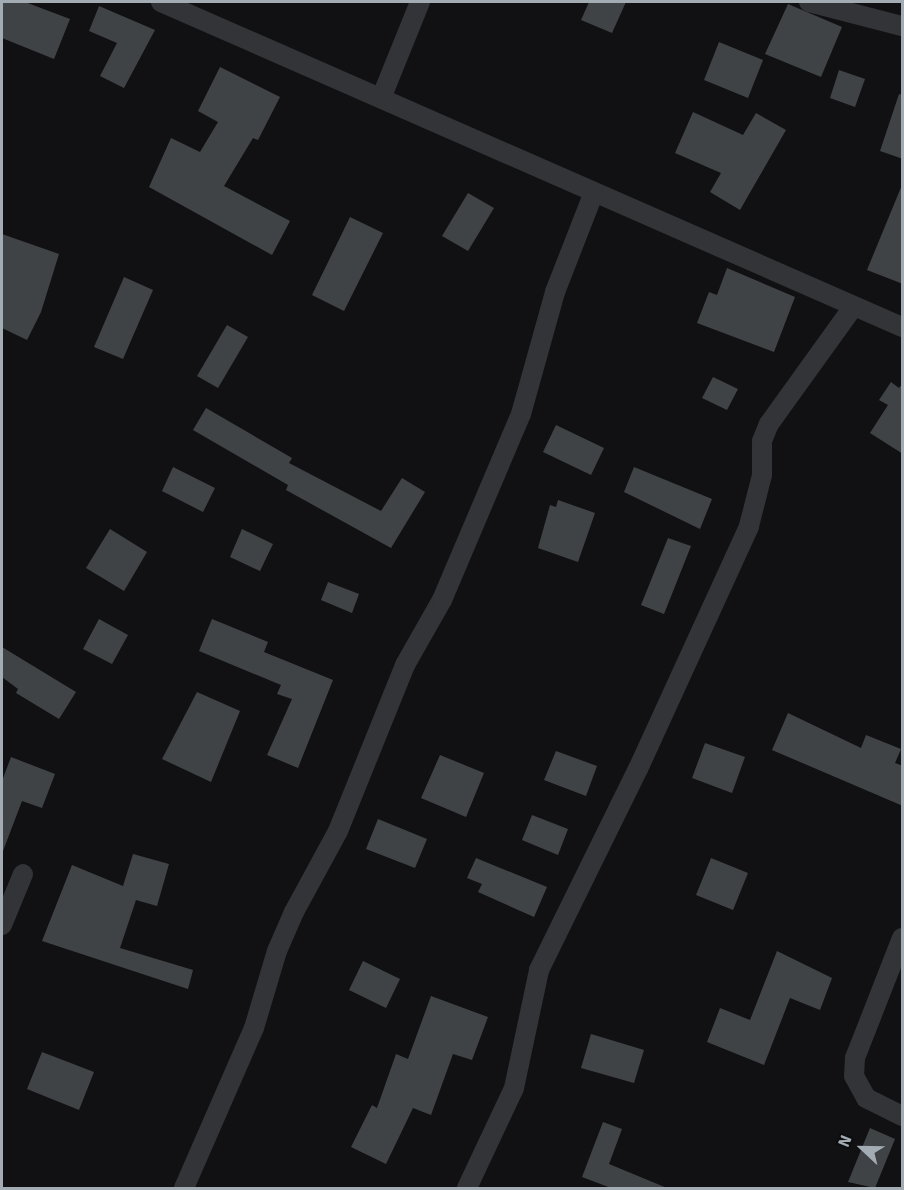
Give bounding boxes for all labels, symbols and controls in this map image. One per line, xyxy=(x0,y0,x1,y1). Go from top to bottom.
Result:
north arrow xyxy=(832,1118,892,1178)
text: N xyxy=(834,1132,857,1150)

